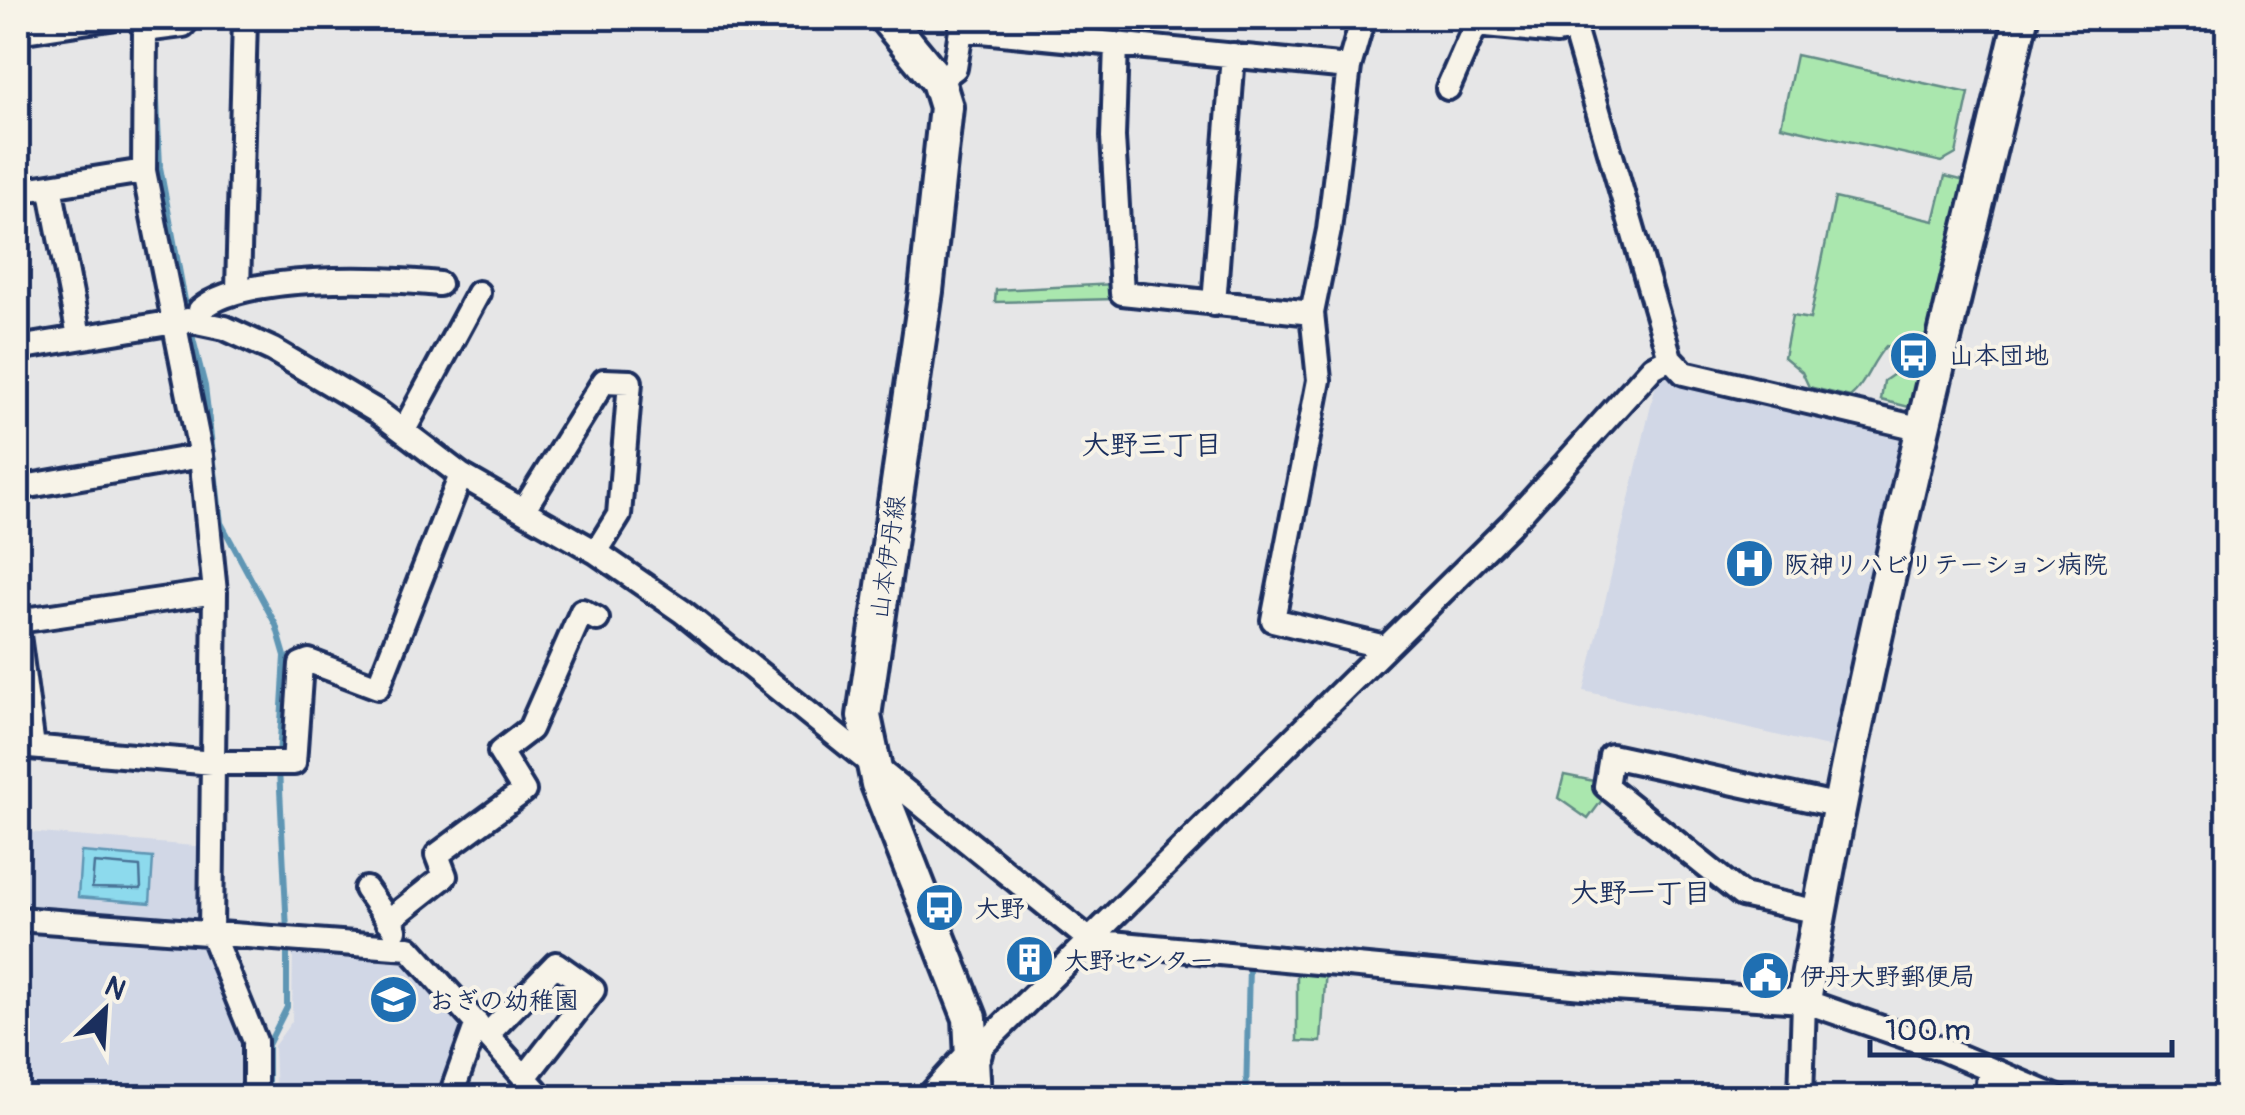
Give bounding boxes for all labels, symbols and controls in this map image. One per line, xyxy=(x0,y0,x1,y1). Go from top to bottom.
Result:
bus stop icon: 山本団地 xyxy=(1888,329,1940,381)
place label: 山本団地 xyxy=(1949,341,2049,372)
district label: 大野三丁目 xyxy=(1082,428,1222,463)
street label: 山本伊丹線 xyxy=(864,493,913,621)
hospital icon: 阪神リハビリテーション病院 xyxy=(1723,538,1775,590)
place label: 阪神リハビリテーション病院 xyxy=(1784,550,2108,581)
district label: 大野一丁目 xyxy=(1571,876,1711,911)
bus stop icon: 大野 xyxy=(914,882,966,934)
place label: 大野 xyxy=(975,894,1025,925)
building icon: 大野センター xyxy=(1003,934,1055,986)
place label: 大野センター xyxy=(1064,946,1214,977)
public building icon: 伊丹大野郵便局 xyxy=(1739,950,1791,1002)
north arrow xyxy=(55,960,155,1060)
place label: 伊丹大野郵便局 xyxy=(1800,962,1975,993)
text: N xyxy=(99,969,131,1009)
school or university icon: おぎの幼稚園 xyxy=(368,974,420,1026)
place label: おぎの幼稚園 xyxy=(429,986,579,1017)
scale bar xyxy=(1870,995,2172,1057)
text: 100 m xyxy=(1885,1012,1971,1049)

